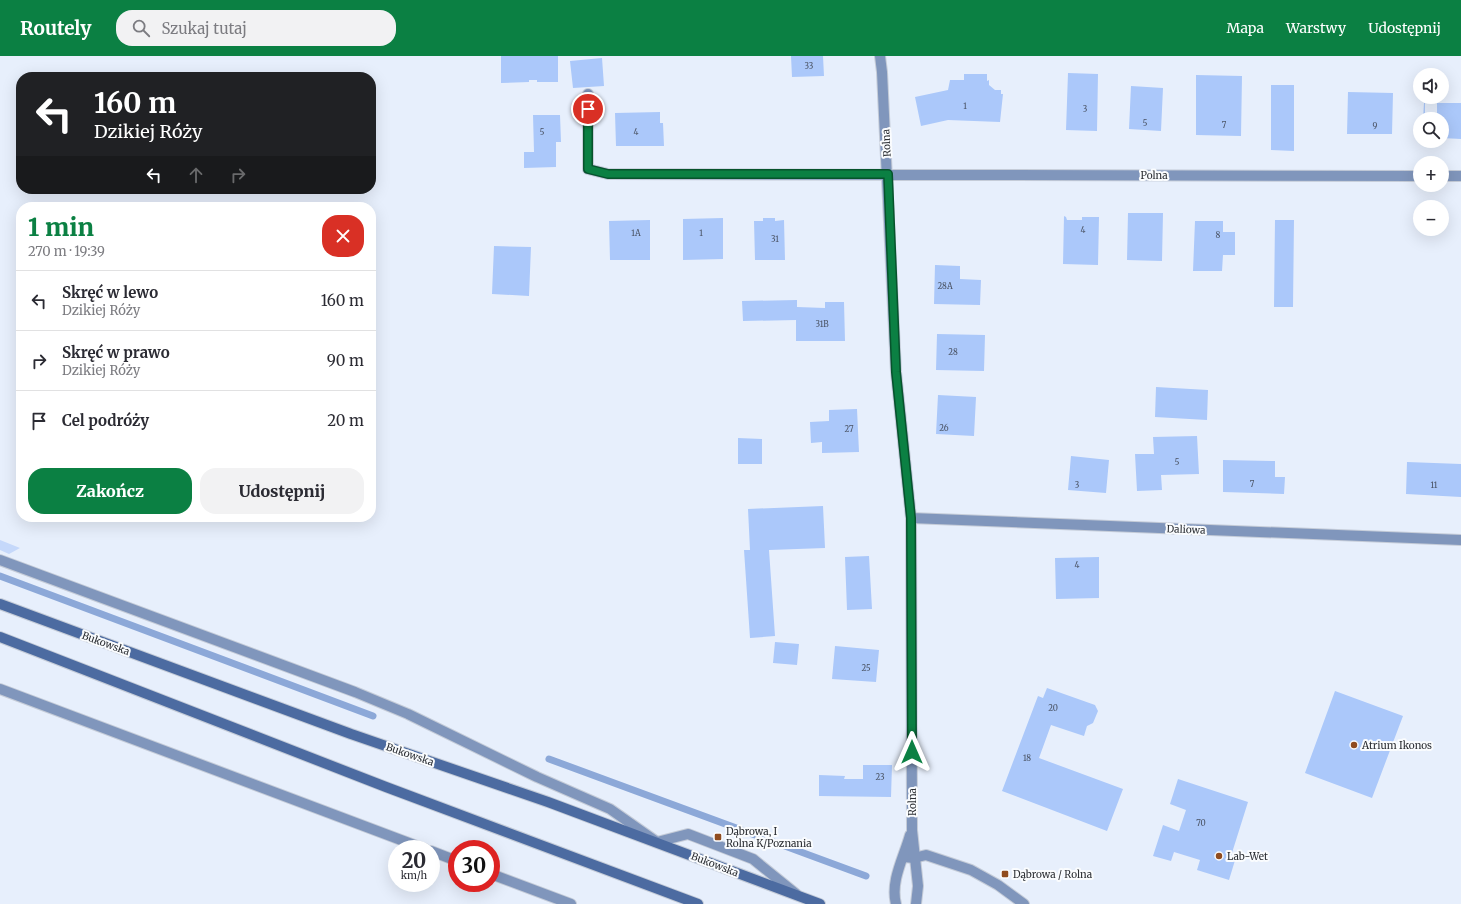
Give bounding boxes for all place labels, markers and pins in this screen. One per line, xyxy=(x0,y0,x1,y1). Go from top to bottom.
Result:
pin xyxy=(571,92,605,126)
place label: Atrium Ikonos xyxy=(1361,739,1432,752)
marker: Atrium Ikonos xyxy=(1349,740,1359,750)
place label: Dąbrowa, I Rolna K/Poznania xyxy=(726,825,812,850)
marker: Dąbrowa, I Rolna K/Poznania xyxy=(713,832,723,842)
place label: Lab-Wet xyxy=(1227,850,1268,863)
marker: Lab-Wet xyxy=(1214,851,1224,861)
place label: Dąbrowa / Rolna xyxy=(1013,868,1093,881)
marker: Dąbrowa / Rolna xyxy=(1000,869,1010,879)

